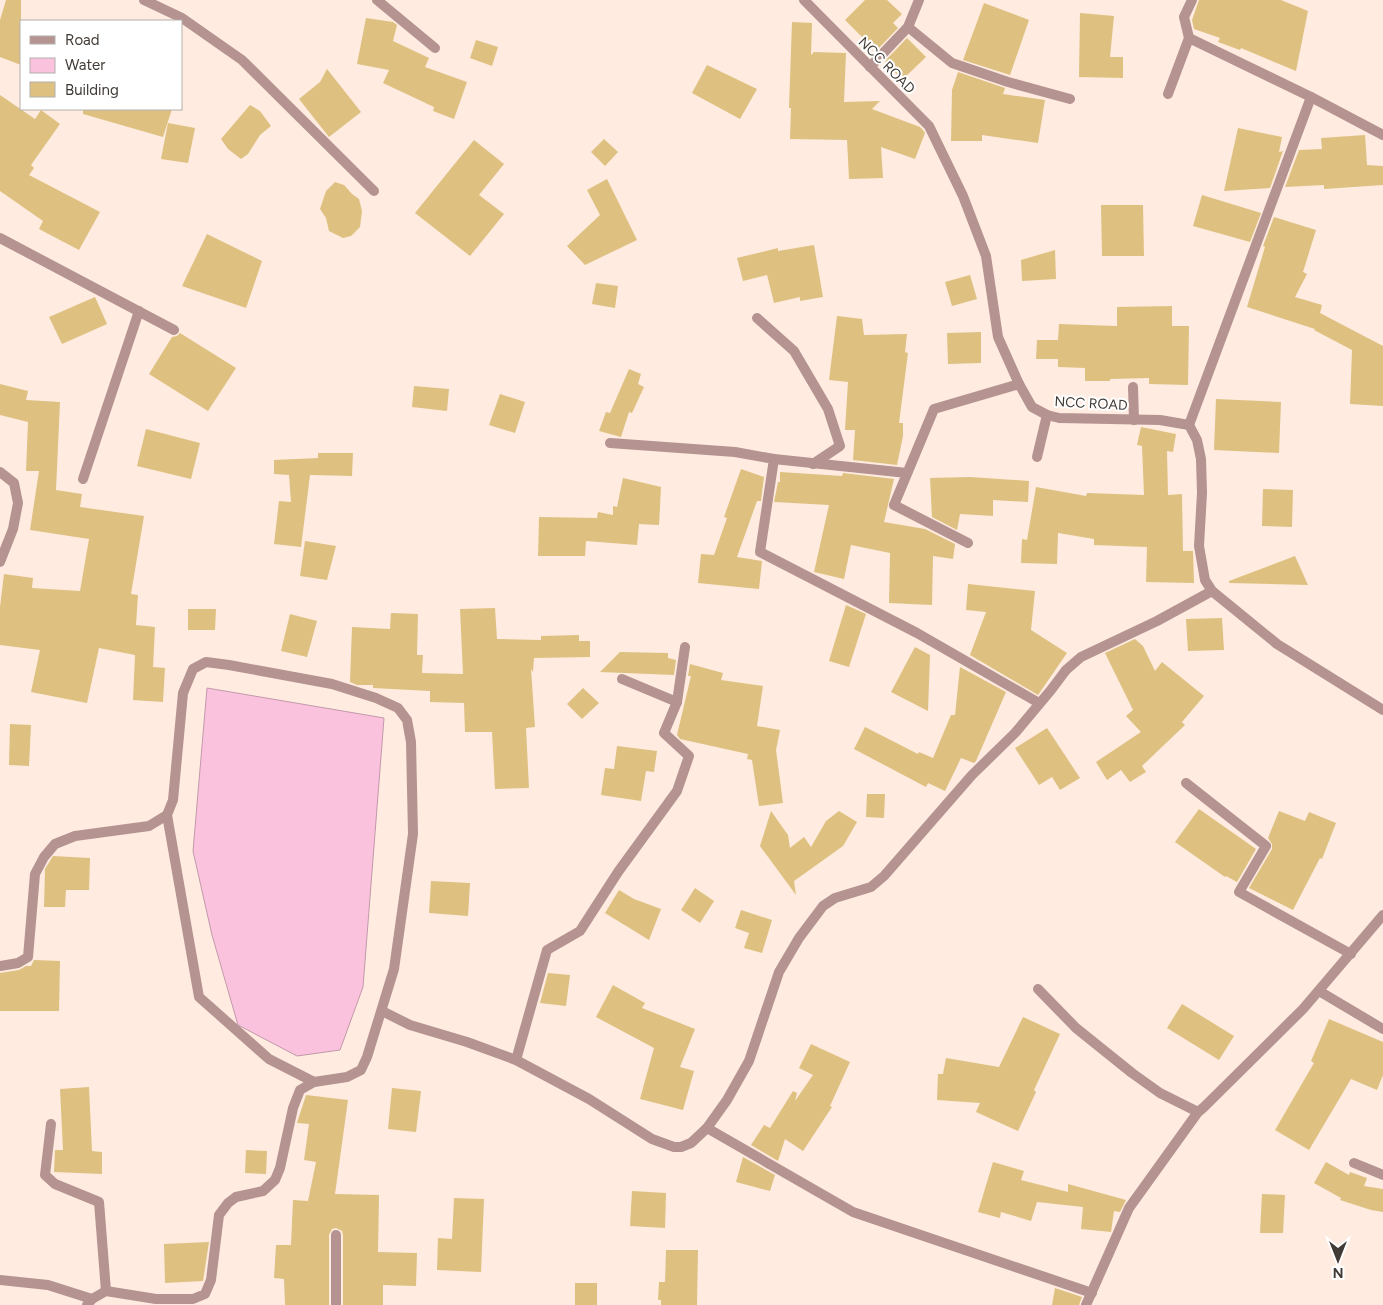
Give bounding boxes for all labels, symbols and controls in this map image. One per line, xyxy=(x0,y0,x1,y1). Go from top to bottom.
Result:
legend xyxy=(20,20,182,110)
text: Road xyxy=(65,31,100,49)
street label: NCC ROAD xyxy=(855,33,919,97)
text: Water xyxy=(65,56,105,74)
text: Building xyxy=(65,81,119,99)
street label: NCC ROAD xyxy=(1054,393,1128,414)
north arrow xyxy=(1313,1235,1363,1285)
text: N xyxy=(1333,1264,1343,1281)

